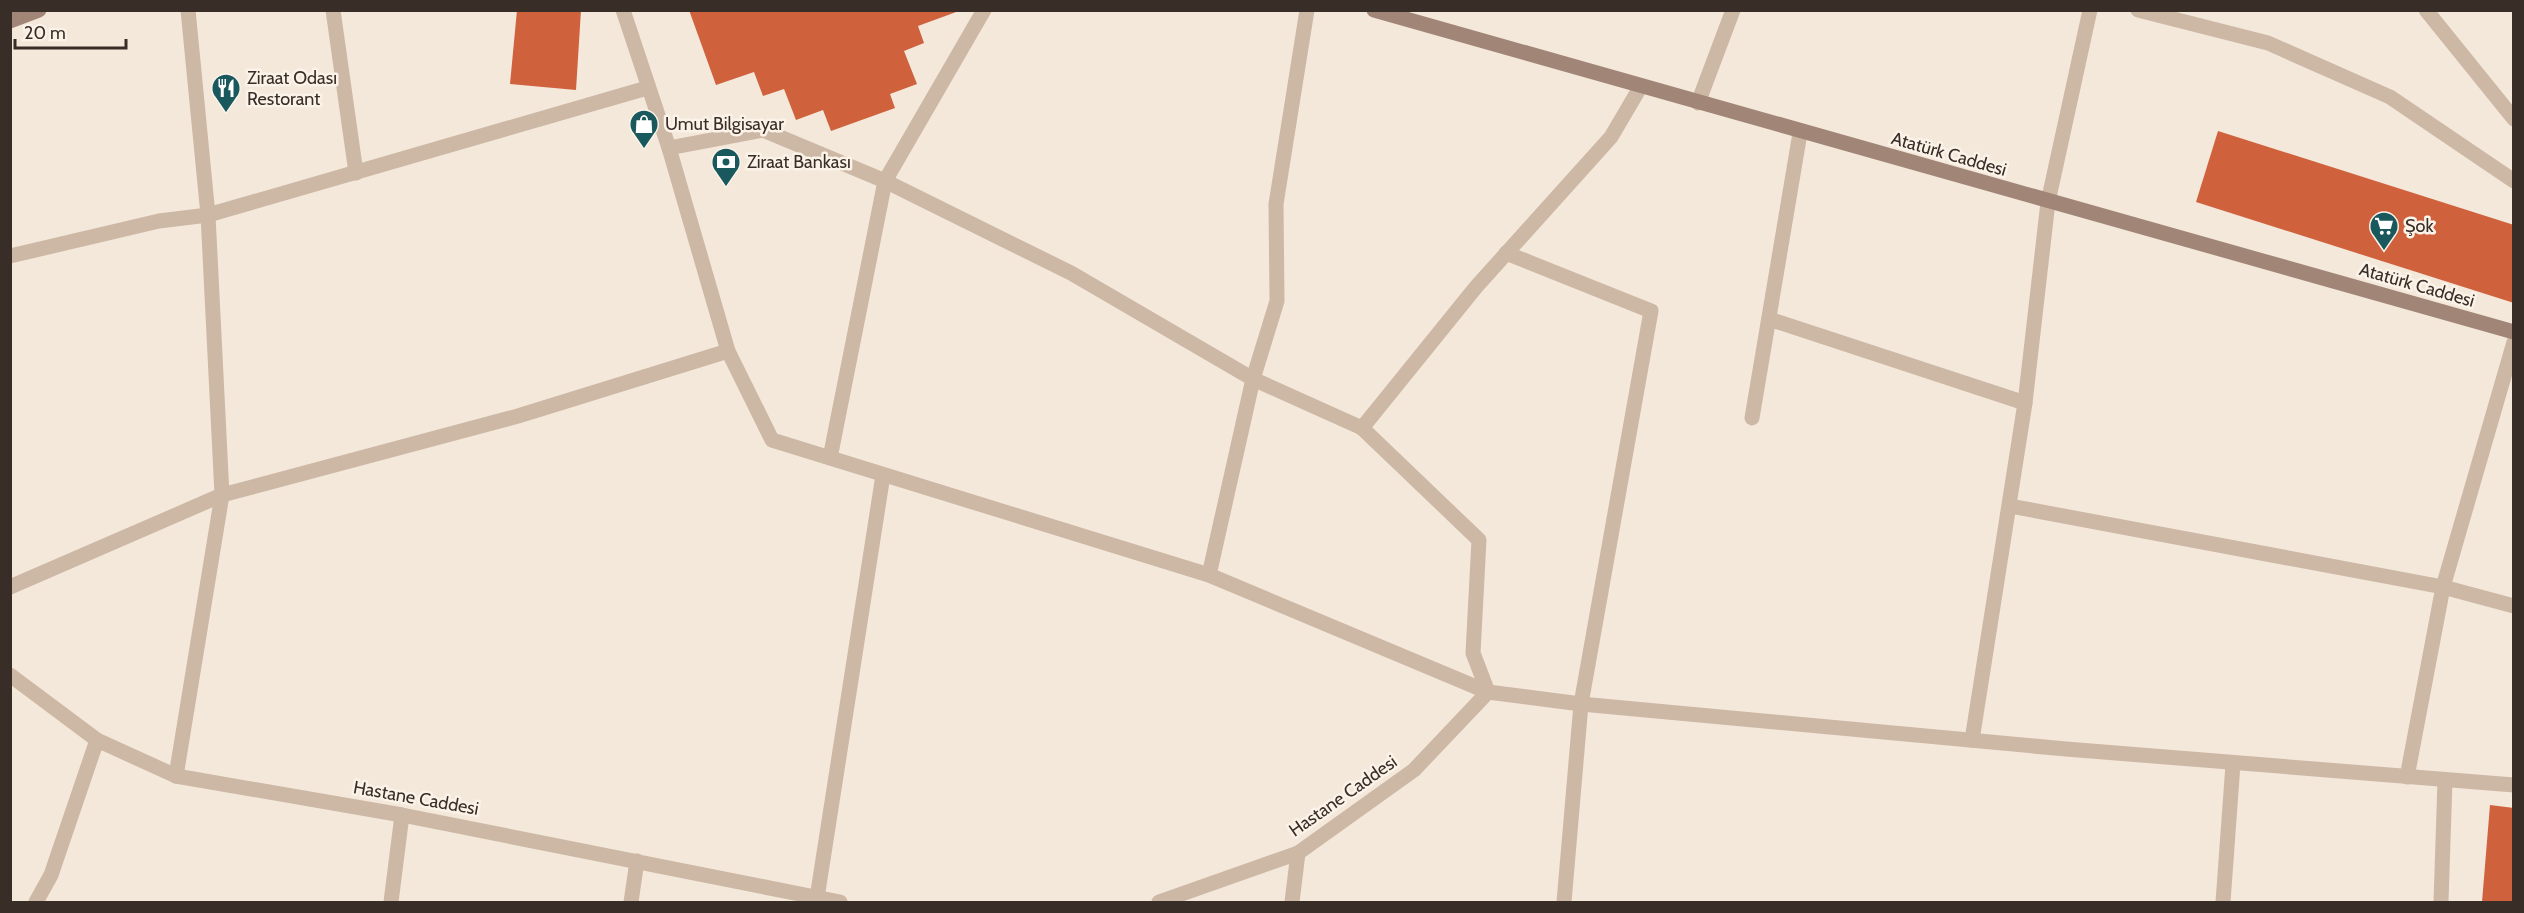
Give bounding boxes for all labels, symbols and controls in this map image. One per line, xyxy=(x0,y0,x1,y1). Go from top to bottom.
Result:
scale bar xyxy=(15,12,126,50)
text: 20 m xyxy=(24,22,66,44)
place label: Ziraat Odası Restorant xyxy=(247,67,337,110)
restaurant icon: Ziraat Odası Restorant xyxy=(210,72,242,114)
shop icon: Umut Bilgisayar xyxy=(628,108,660,150)
place label: Umut Bilgisayar xyxy=(665,113,784,135)
street label: Atatürk Caddesi xyxy=(1889,127,2009,181)
bank icon: Ziraat Bankası xyxy=(710,146,742,188)
place label: Ziraat Bankası xyxy=(747,151,851,173)
supermarket icon: Şok xyxy=(2368,210,2400,252)
place label: Şok xyxy=(2405,215,2434,237)
street label: Atatürk Caddesi xyxy=(2357,258,2477,312)
street label: Hastane Caddesi xyxy=(1285,751,1401,841)
street label: Hastane Caddesi xyxy=(352,776,480,820)

